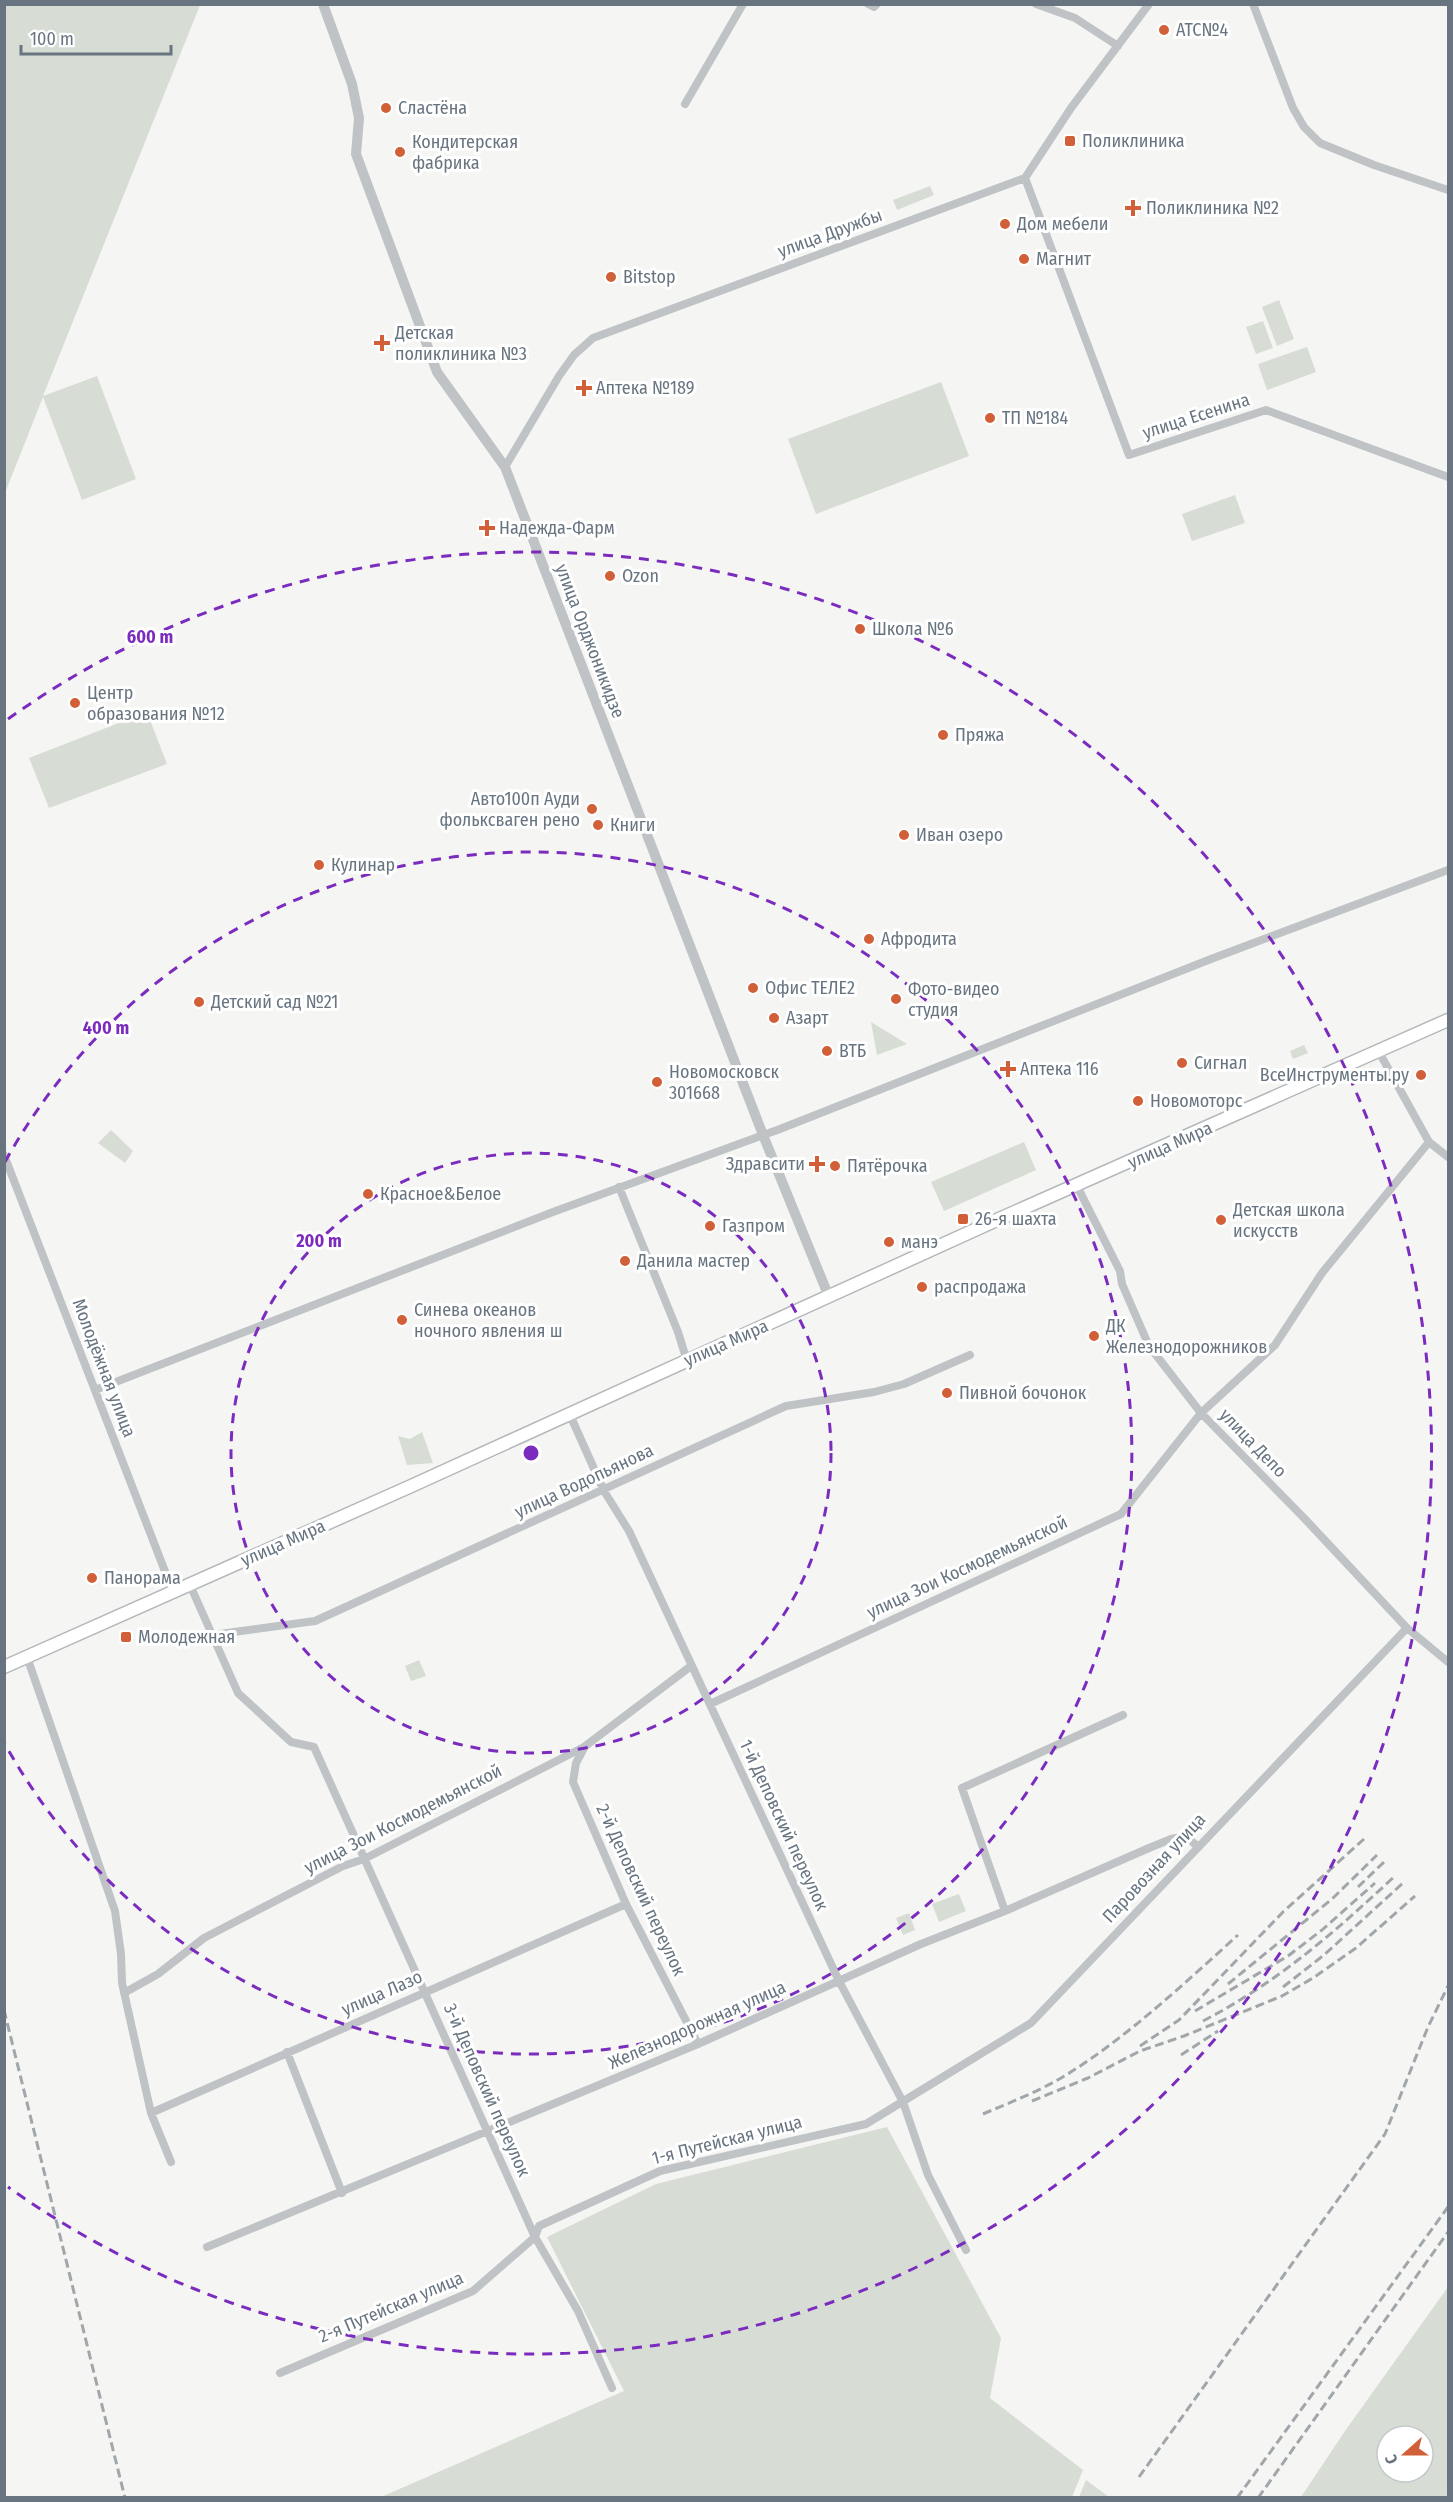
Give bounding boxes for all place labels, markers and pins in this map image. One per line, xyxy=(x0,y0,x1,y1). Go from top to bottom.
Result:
place label: АТС№4 xyxy=(1176,19,1229,41)
marker: АТС№4 xyxy=(1157,23,1171,37)
place label: Сластёна xyxy=(398,97,467,119)
marker: Сластёна xyxy=(379,101,393,115)
place label: Поликлиника xyxy=(1082,130,1185,152)
place label: Кондитерская фабрика xyxy=(412,131,518,174)
marker: Поликлиника xyxy=(1063,134,1077,148)
marker: Кондитерская фабрика xyxy=(393,145,407,159)
place label: Поликлиника №2 xyxy=(1146,197,1279,219)
marker: Поликлиника №2 xyxy=(1124,199,1142,217)
place label: Дом мебели xyxy=(1016,213,1108,235)
marker: Дом мебели xyxy=(998,217,1012,231)
place label: Магнит xyxy=(1036,248,1092,270)
marker: Магнит xyxy=(1017,252,1031,266)
place label: Bitstop xyxy=(623,266,676,288)
marker: Bitstop xyxy=(604,270,618,284)
place label: Детская поликлиника №3 xyxy=(394,322,527,365)
marker: Детская поликлиника №3 xyxy=(373,334,391,352)
place label: Аптека №189 xyxy=(596,377,695,399)
marker: Аптека №189 xyxy=(577,381,591,395)
place label: ТП №184 xyxy=(1002,407,1069,429)
marker: ТП №184 xyxy=(983,411,997,425)
place label: Надежда-Фарм xyxy=(499,517,615,539)
marker: Надежда-Фарм xyxy=(480,521,494,535)
place label: Ozon xyxy=(622,565,659,587)
marker: Ozon xyxy=(603,569,617,583)
place label: Школа №6 xyxy=(872,618,954,640)
marker: Школа №6 xyxy=(853,622,867,636)
place label: Центр образования №12 xyxy=(87,682,225,725)
marker: Центр образования №12 xyxy=(68,696,82,710)
place label: Пряжа xyxy=(955,724,1004,746)
marker: Пряжа xyxy=(936,728,950,742)
place label: Авто100п Ауди фольксваген рено xyxy=(439,788,580,831)
marker: Авто100п Ауди фольксваген рено xyxy=(585,802,599,816)
place label: Книги xyxy=(610,814,656,836)
marker: Книги xyxy=(591,818,605,832)
place label: Иван озеро xyxy=(916,824,1003,846)
marker: Иван озеро xyxy=(897,828,911,842)
place label: Кулинар xyxy=(331,854,395,876)
marker: Кулинар xyxy=(312,858,326,872)
place label: Афродита xyxy=(881,928,957,950)
marker: Афродита xyxy=(862,932,876,946)
place label: Офис ТЕЛЕ2 xyxy=(765,977,855,999)
place label: Фото-видео студия xyxy=(908,978,999,1021)
marker: Офис ТЕЛЕ2 xyxy=(746,981,760,995)
place label: Детский сад №21 xyxy=(210,991,338,1013)
marker: Фото-видео студия xyxy=(889,992,903,1006)
marker: Детский сад №21 xyxy=(192,995,206,1009)
place label: Азарт xyxy=(786,1007,829,1029)
marker: Азарт xyxy=(767,1011,781,1025)
place label: ВТБ xyxy=(839,1040,866,1062)
marker: ВТБ xyxy=(820,1044,834,1058)
place label: Сигнал xyxy=(1194,1052,1247,1074)
marker: Сигнал xyxy=(1175,1056,1189,1070)
place label: Аптека 116 xyxy=(1020,1058,1099,1080)
place label: Новомосковск 301668 xyxy=(669,1061,779,1104)
marker: Аптека 116 xyxy=(1001,1062,1015,1076)
place label: ВсеИнструменты.ру xyxy=(1260,1064,1409,1086)
marker: ВсеИнструменты.ру xyxy=(1414,1068,1428,1082)
marker: Новомосковск 301668 xyxy=(650,1075,664,1089)
place label: Новомоторс xyxy=(1150,1090,1243,1112)
marker: Новомоторс xyxy=(1131,1094,1145,1108)
place label: Здравсити xyxy=(726,1153,805,1175)
place label: Пятёрочка xyxy=(847,1155,928,1177)
marker: Здравсити xyxy=(810,1157,824,1171)
marker: Пятёрочка xyxy=(828,1159,842,1173)
place label: Красное&Белое xyxy=(380,1183,501,1205)
marker: Красное&Белое xyxy=(361,1187,375,1201)
place label: Детская школа искусств xyxy=(1232,1199,1345,1242)
place label: 26-я шахта xyxy=(975,1208,1057,1230)
marker: 26-я шахта xyxy=(956,1212,970,1226)
marker: Детская школа искусств xyxy=(1214,1213,1228,1227)
place label: Газпром xyxy=(722,1215,785,1237)
marker: Газпром xyxy=(703,1219,717,1233)
place label: манэ xyxy=(901,1231,938,1253)
marker: манэ xyxy=(882,1235,896,1249)
place label: Данила мастер xyxy=(636,1250,750,1272)
marker: Данила мастер xyxy=(618,1254,632,1268)
place label: распродажа xyxy=(934,1276,1026,1298)
marker: распродажа xyxy=(915,1280,929,1294)
place label: Синева океанов ночного явления ш xyxy=(414,1299,563,1342)
marker: Синева океанов ночного явления ш xyxy=(395,1313,409,1327)
place label: ДК Железнодорожников xyxy=(1105,1315,1267,1358)
marker: ДК Железнодорожников xyxy=(1087,1329,1101,1343)
place label: Пивной бочонок xyxy=(959,1382,1087,1404)
marker: Пивной бочонок xyxy=(940,1386,954,1400)
centre of rings xyxy=(521,1443,541,1463)
place label: Панорама xyxy=(104,1567,181,1589)
marker: Панорама xyxy=(85,1571,99,1585)
place label: Молодежная xyxy=(138,1626,235,1648)
marker: Молодежная xyxy=(119,1630,133,1644)

